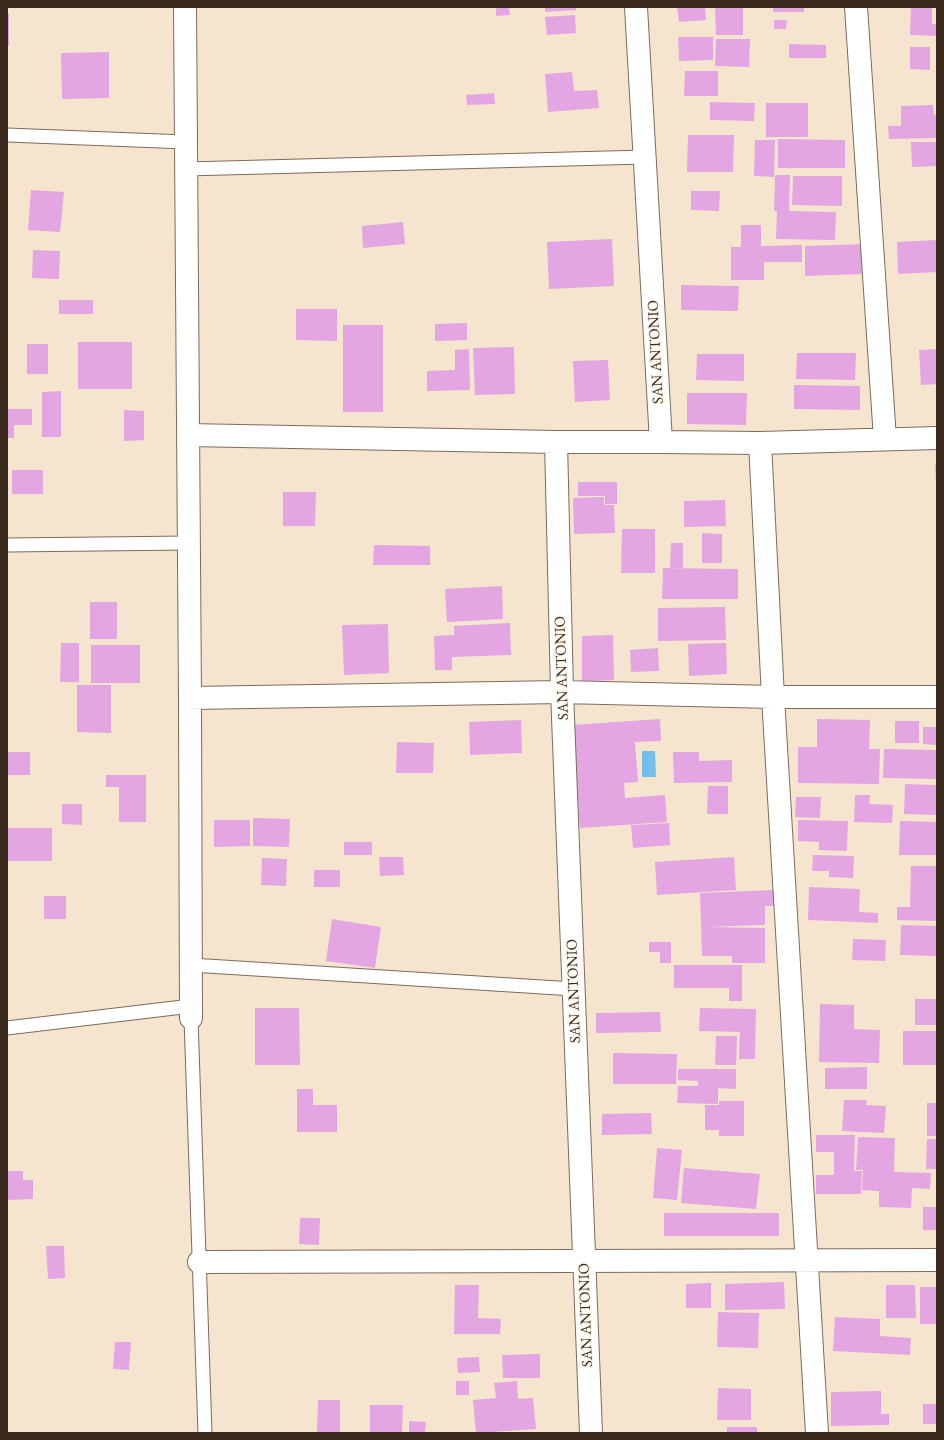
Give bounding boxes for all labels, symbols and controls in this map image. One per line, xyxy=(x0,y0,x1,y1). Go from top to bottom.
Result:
street label: SAN ANTONIO xyxy=(644,300,668,404)
street label: SAN ANTONIO xyxy=(551,616,573,720)
street label: SAN ANTONIO xyxy=(563,939,585,1043)
street label: SAN ANTONIO xyxy=(575,1263,597,1367)

